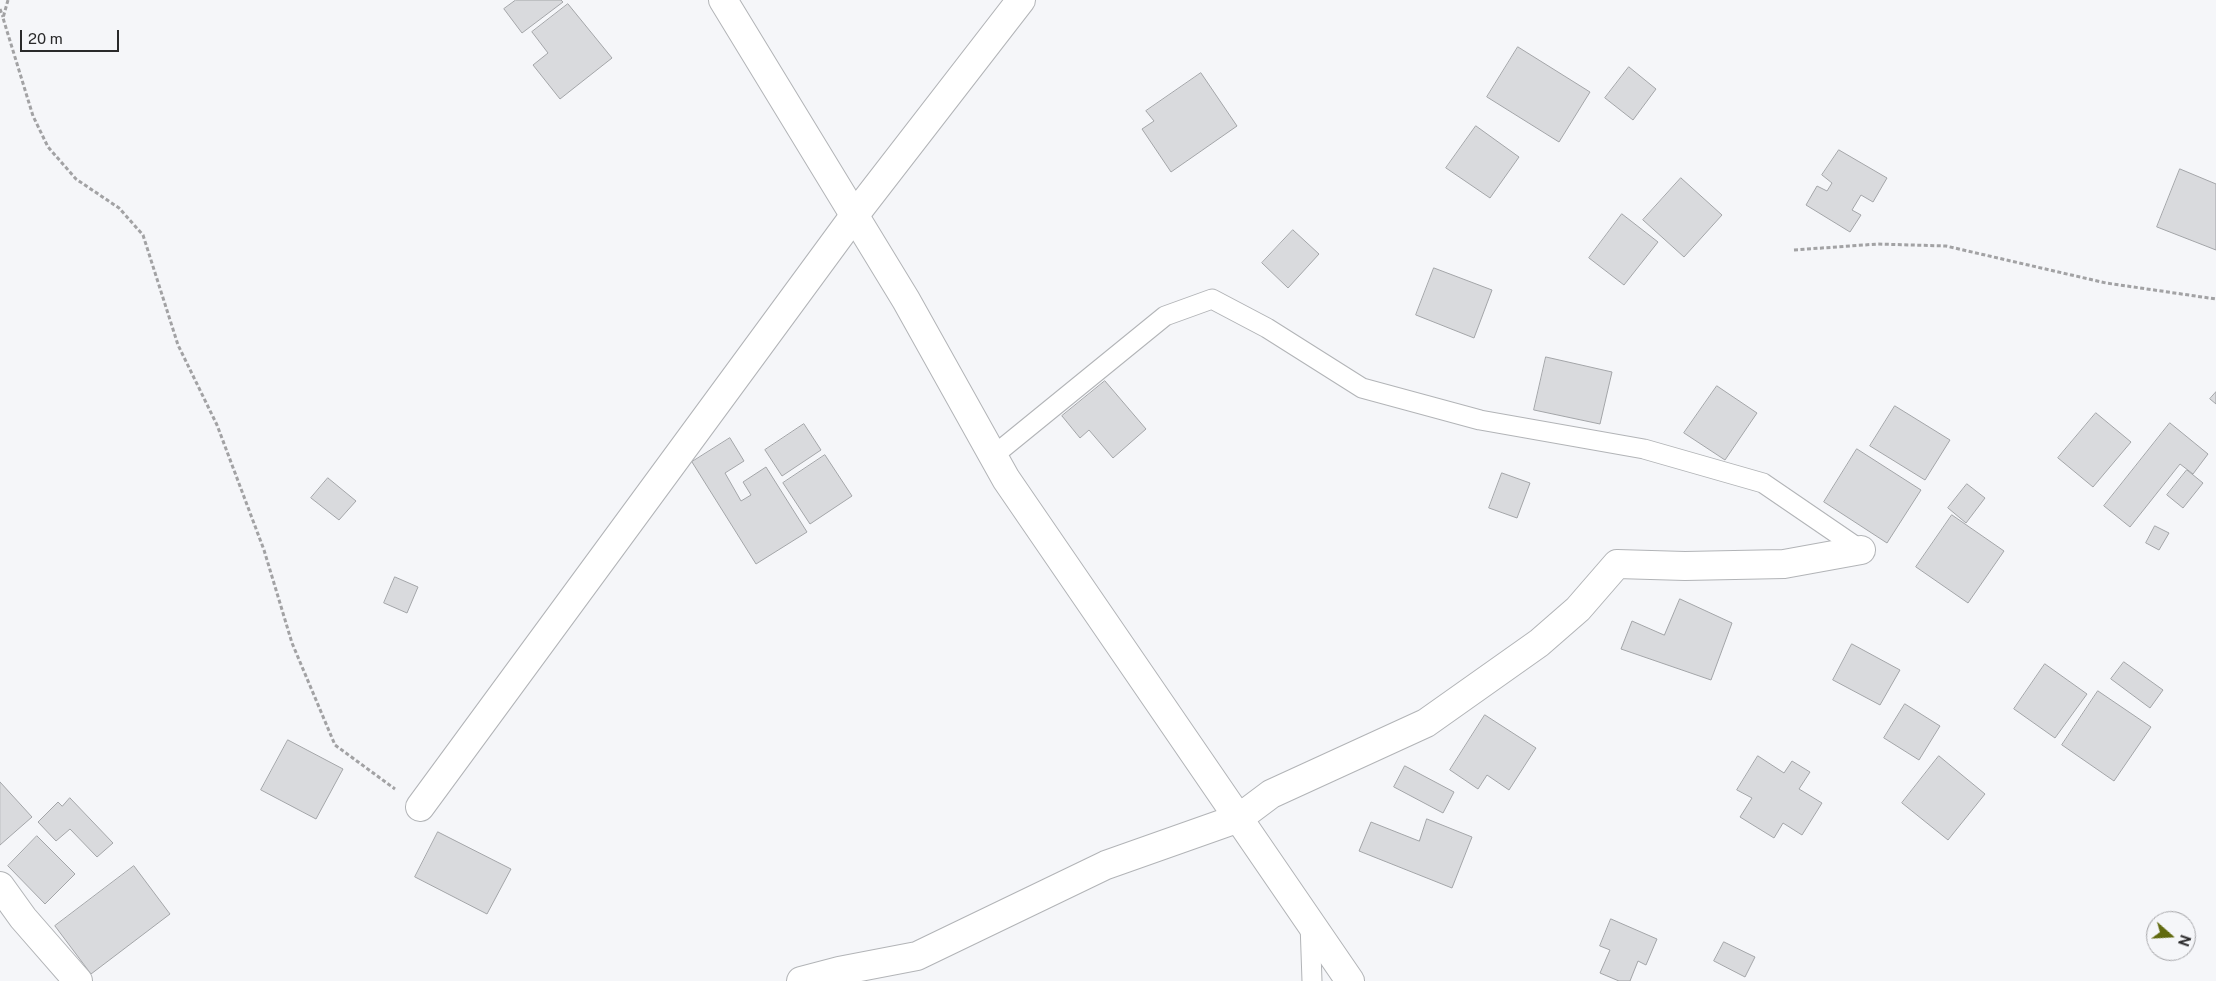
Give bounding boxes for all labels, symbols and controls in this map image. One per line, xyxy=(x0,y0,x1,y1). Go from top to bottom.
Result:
scale bar xyxy=(22,20,121,52)
text: 20 m xyxy=(28,30,63,47)
north arrow xyxy=(2146,911,2196,961)
text: N xyxy=(2175,933,2194,948)

